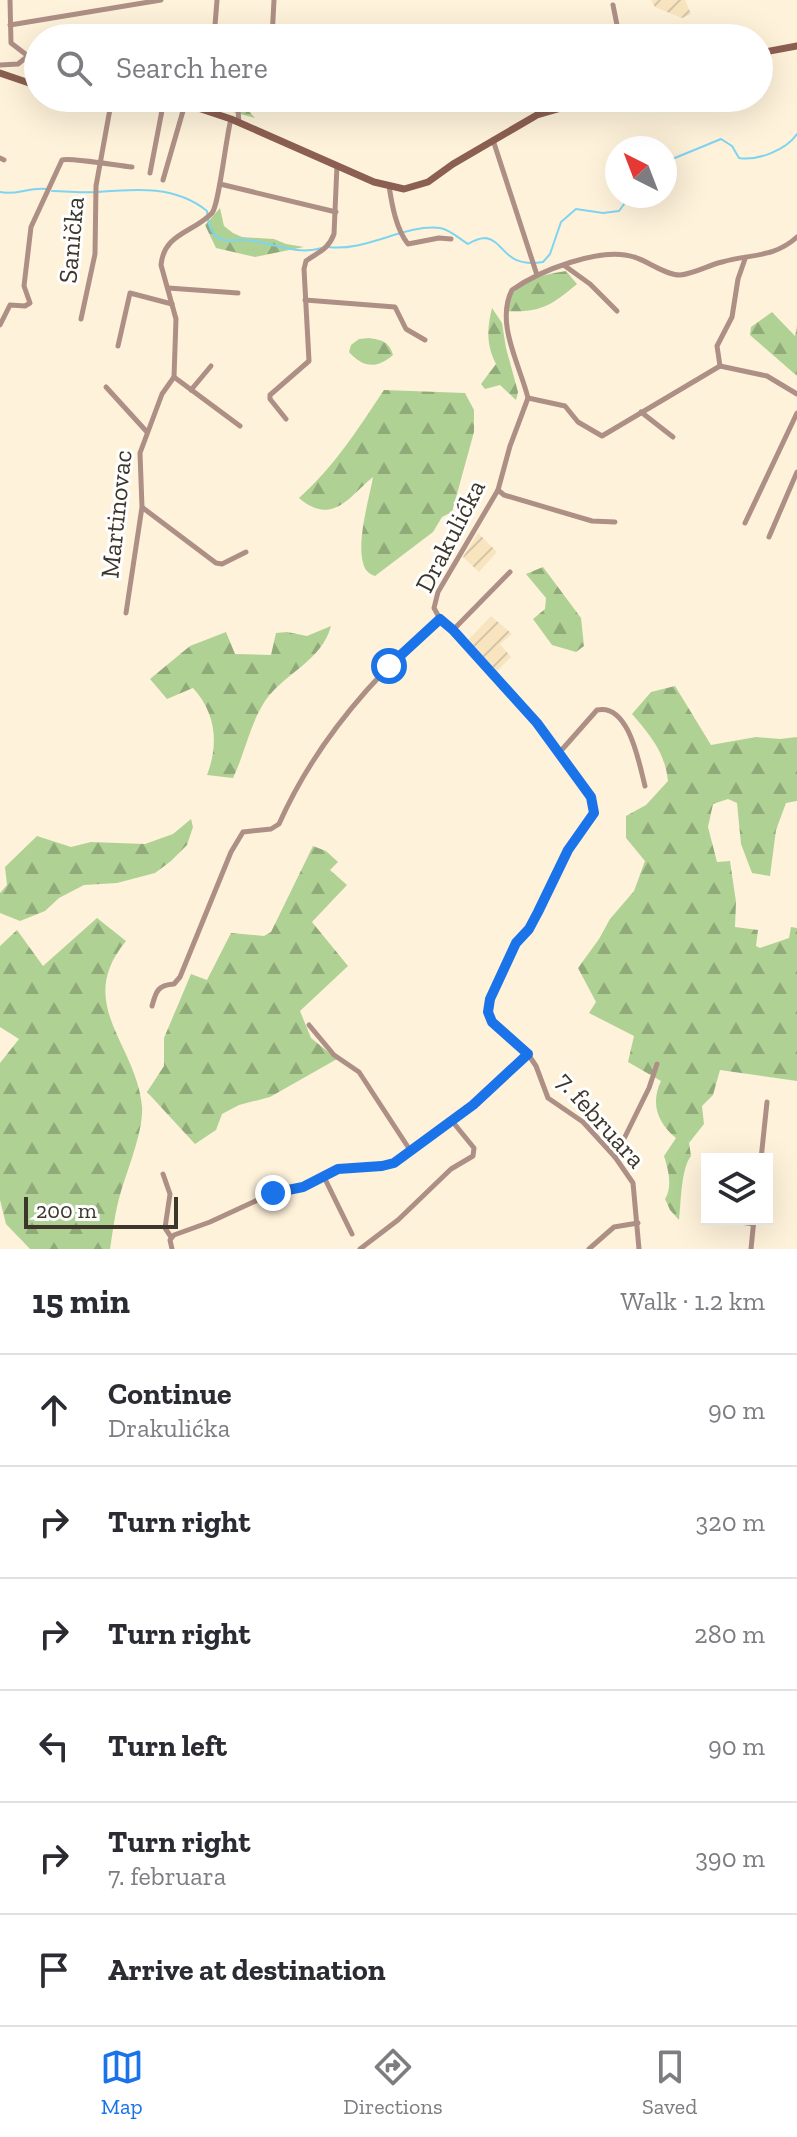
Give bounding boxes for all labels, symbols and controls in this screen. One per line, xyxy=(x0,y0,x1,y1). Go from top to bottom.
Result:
search box xyxy=(24,24,773,112)
icon: search xyxy=(52,46,96,90)
text: Search here xyxy=(116,50,268,86)
north arrow xyxy=(605,136,677,208)
street label: Sanička xyxy=(51,195,91,285)
street label: Martinovac xyxy=(93,448,139,580)
street label: Drakulićka xyxy=(408,474,492,598)
route start xyxy=(371,648,407,684)
street label: 7. februara xyxy=(550,1065,653,1175)
map controls xyxy=(701,1153,773,1225)
button: layers xyxy=(701,1153,773,1225)
route end xyxy=(255,1175,291,1211)
scale bar xyxy=(24,1193,178,1229)
text: 200 m xyxy=(36,1197,97,1224)
text: 15 min xyxy=(32,1281,130,1322)
text: Walk · 1.2 km xyxy=(621,1285,765,1317)
text: Continue xyxy=(108,1376,232,1412)
icon: ahead xyxy=(32,1388,76,1432)
text: 90 m xyxy=(708,1394,765,1426)
text: Drakulićka xyxy=(108,1412,230,1444)
icon: right xyxy=(32,1500,76,1544)
text: Turn right xyxy=(108,1504,250,1540)
text: 320 m xyxy=(696,1506,765,1538)
icon: right xyxy=(32,1612,76,1656)
text: Turn right xyxy=(108,1616,250,1652)
text: 280 m xyxy=(694,1618,765,1650)
icon: left xyxy=(32,1724,76,1768)
text: Turn left xyxy=(108,1728,227,1764)
text: 90 m xyxy=(708,1730,765,1762)
text: Turn right xyxy=(108,1824,250,1860)
icon: right xyxy=(32,1836,76,1880)
text: 390 m xyxy=(695,1842,765,1874)
text: 7. februara xyxy=(108,1860,226,1892)
icon: arrive xyxy=(32,1948,76,1992)
text: Arrive at destination xyxy=(108,1952,385,1988)
tab: Map xyxy=(100,2045,144,2120)
tab: Directions xyxy=(343,2045,443,2120)
tab: Saved xyxy=(642,2045,697,2120)

